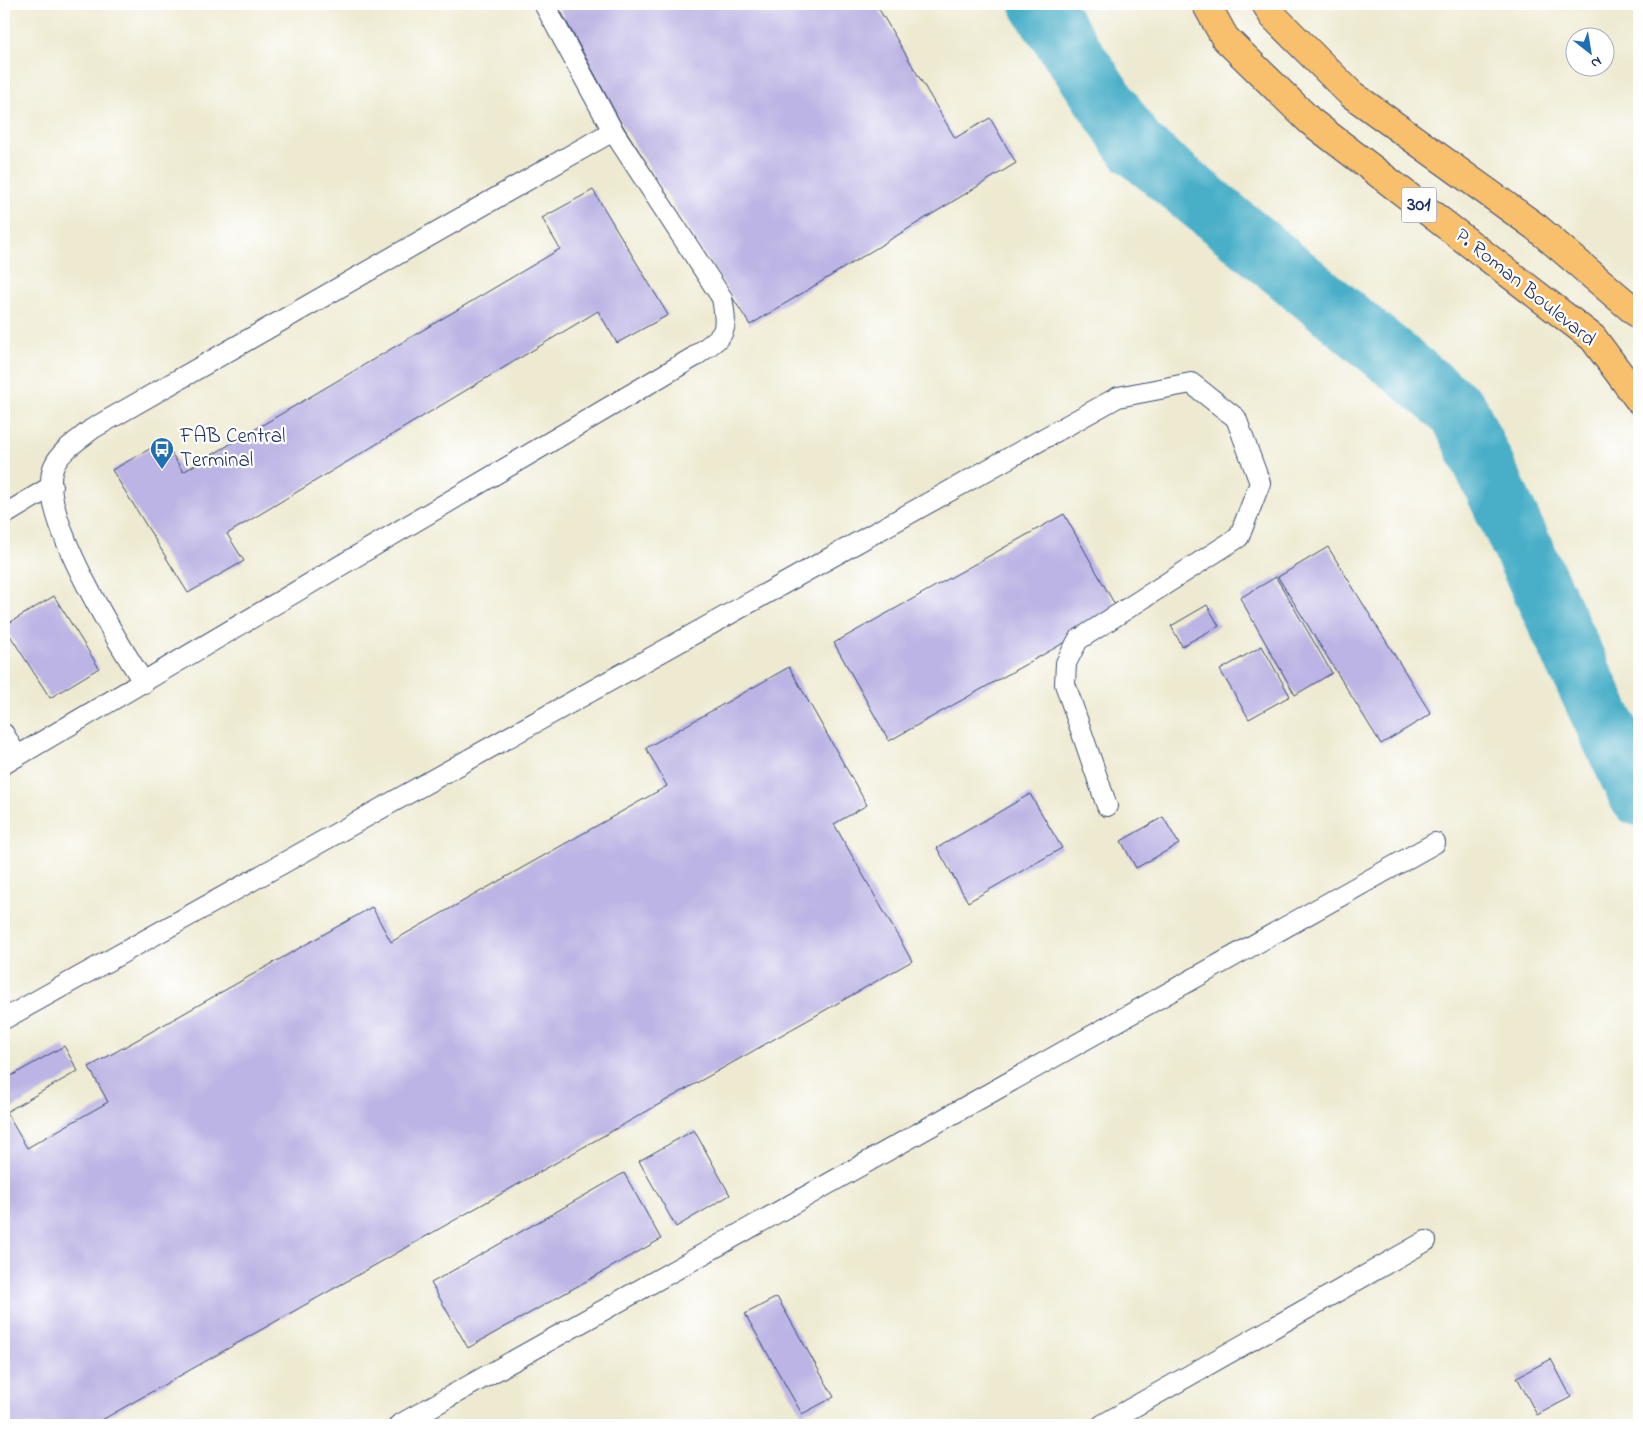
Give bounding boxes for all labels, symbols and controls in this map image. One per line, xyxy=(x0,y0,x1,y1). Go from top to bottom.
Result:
north arrow xyxy=(1566,28,1616,78)
text: N xyxy=(1586,50,1605,73)
road number: 301 xyxy=(1402,188,1436,222)
street label: P. Roman Boulevard xyxy=(1448,222,1602,354)
place label: FAB Central Terminal xyxy=(179,422,286,476)
bus stop icon: FAB Central Terminal xyxy=(149,436,175,470)

